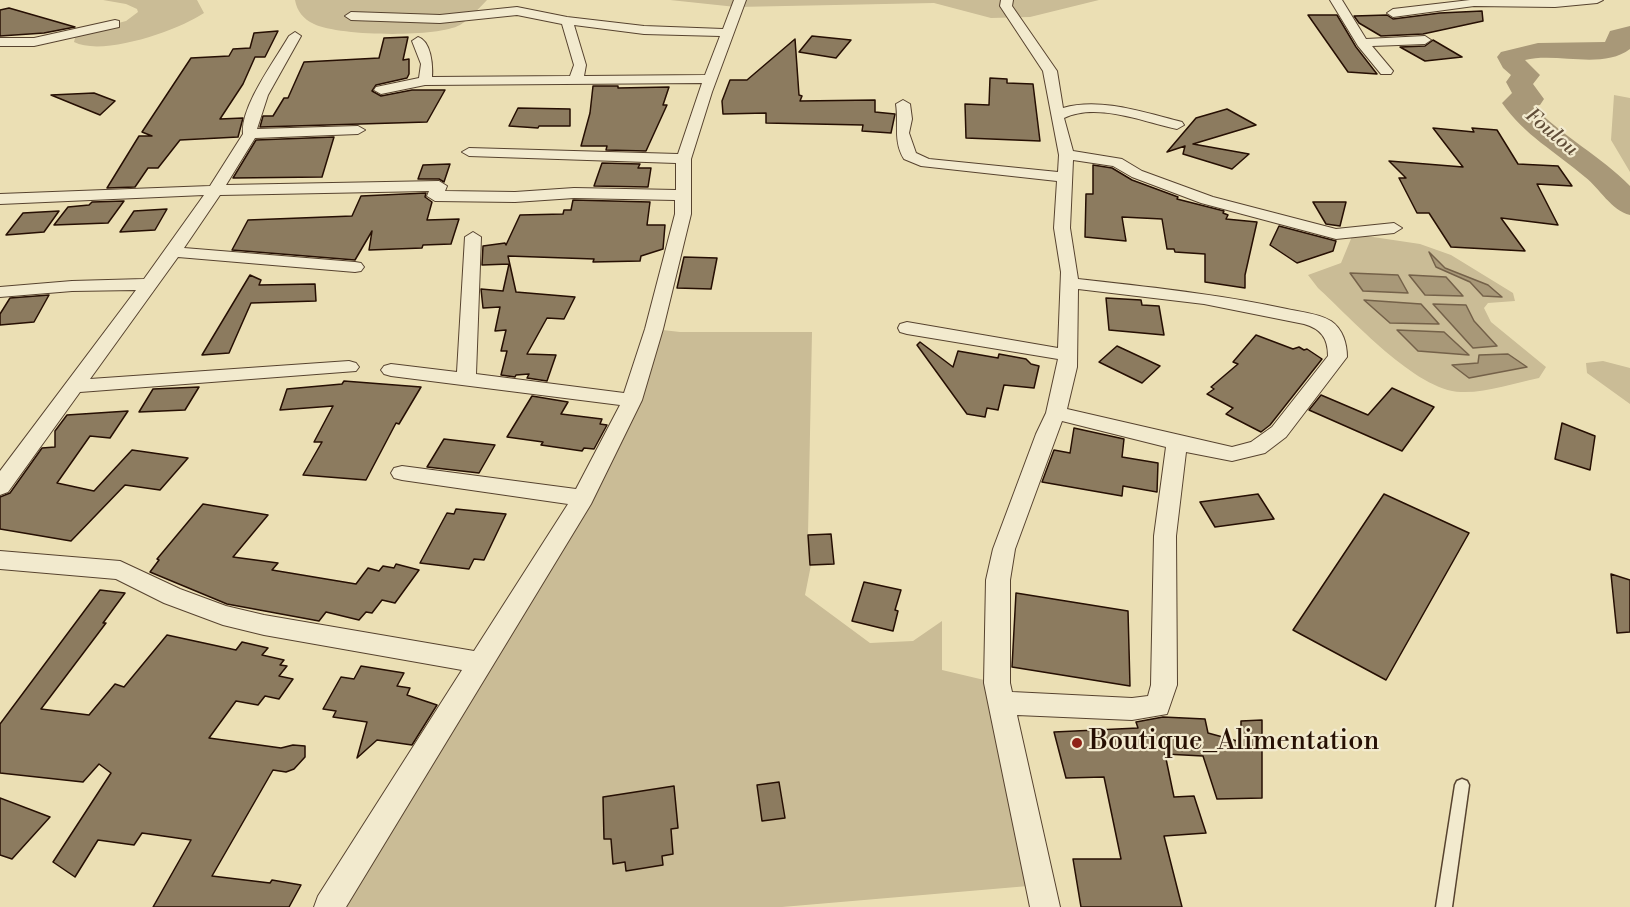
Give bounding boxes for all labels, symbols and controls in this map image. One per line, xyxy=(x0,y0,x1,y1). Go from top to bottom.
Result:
water label: Foulou xyxy=(1520,104,1582,162)
place label: Boutique_Alimentation xyxy=(1089,727,1379,759)
marker: Boutique_Alimentation xyxy=(1070,736,1084,750)

